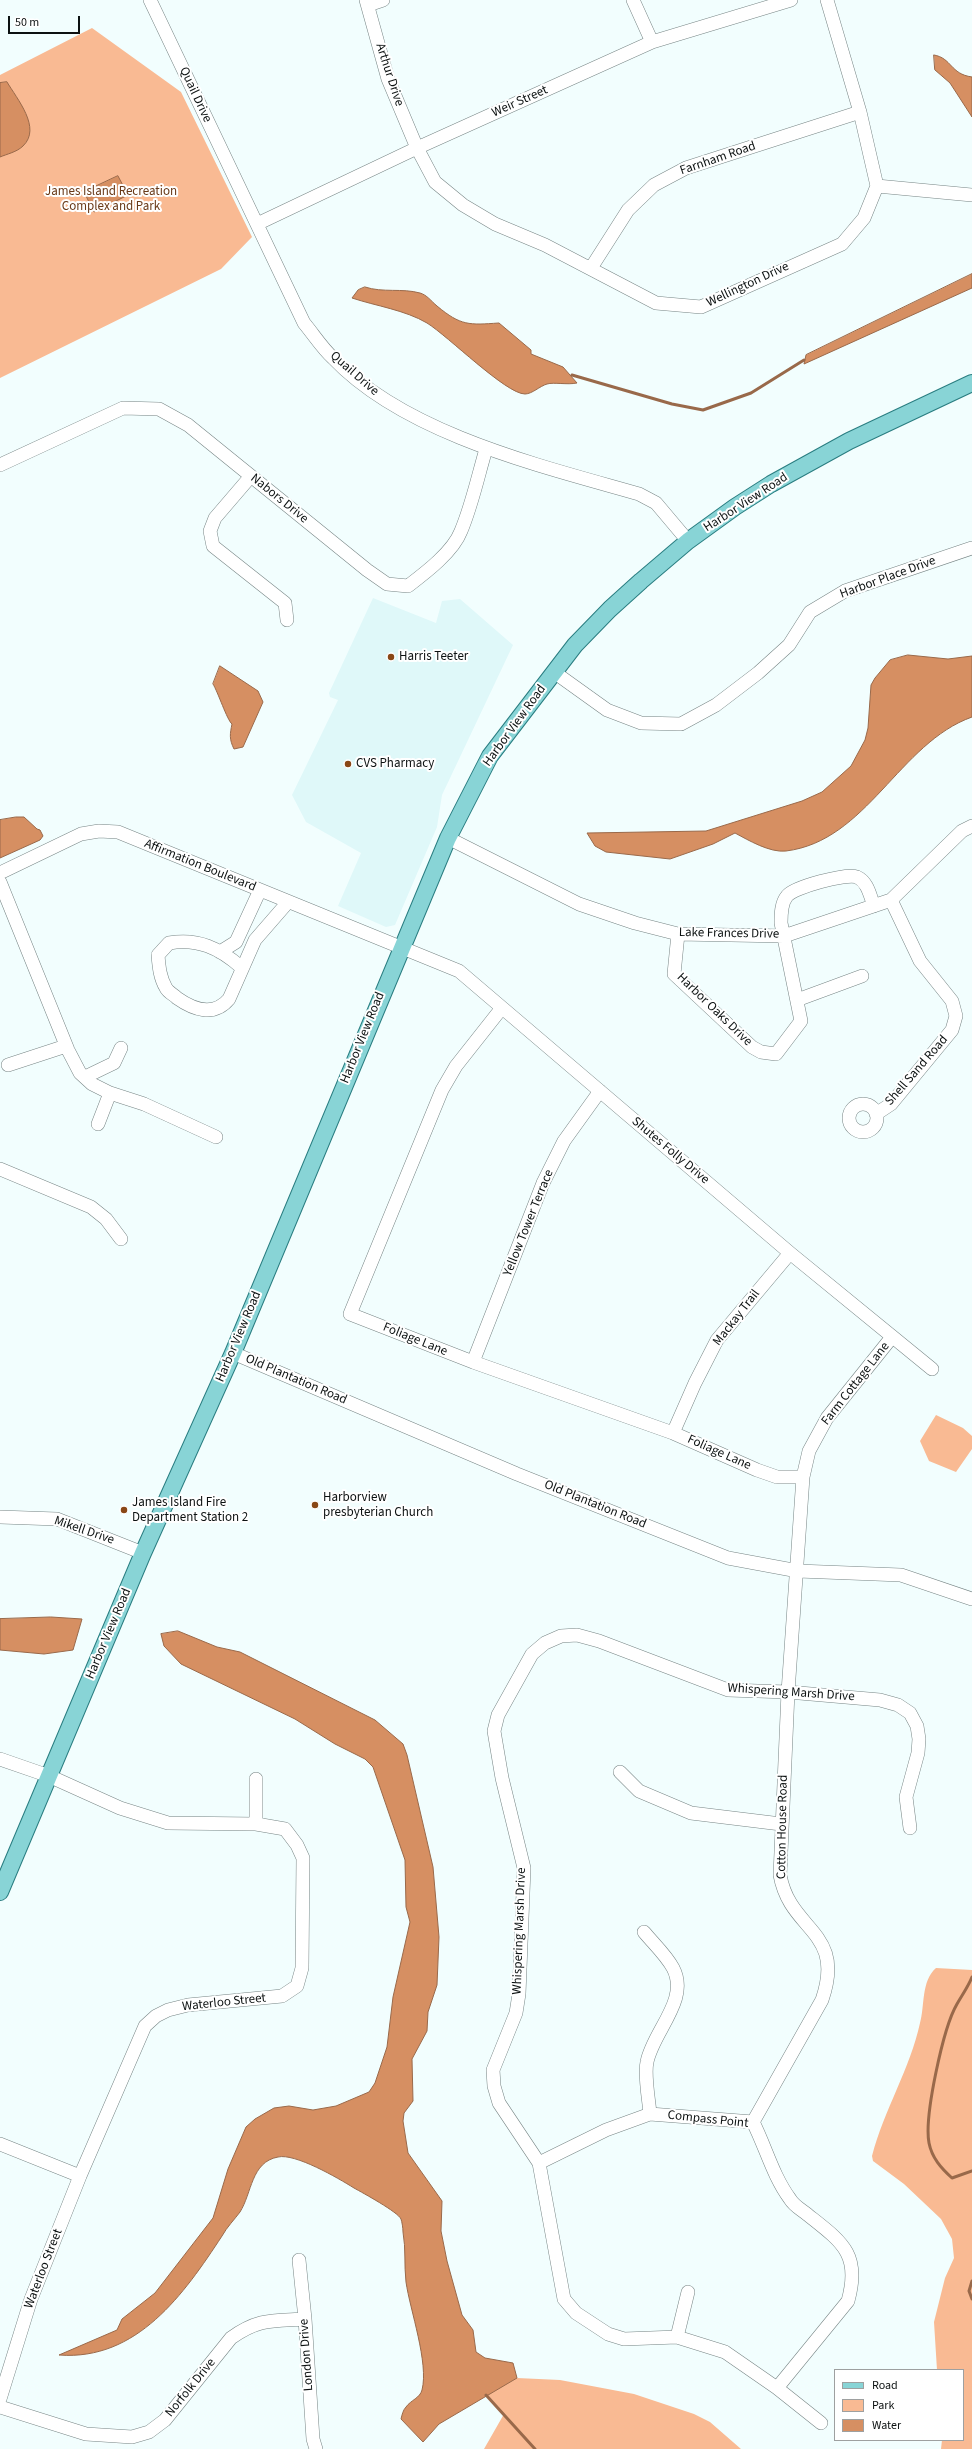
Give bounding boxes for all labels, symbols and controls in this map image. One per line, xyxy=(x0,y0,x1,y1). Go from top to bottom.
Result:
scale bar xyxy=(10,8,82,34)
text: 50 m xyxy=(15,14,39,31)
street label: Arthur Drive xyxy=(371,41,407,109)
street label: Quail Drive xyxy=(175,65,215,125)
street label: Weir Street xyxy=(490,83,550,121)
street label: Farnham Road xyxy=(678,139,758,179)
park label: James Island Recreation Complex and Park xyxy=(45,184,177,215)
street label: Wellington Drive xyxy=(704,259,792,311)
street label: Quail Drive xyxy=(326,349,382,399)
street label: Harbor View Road xyxy=(701,470,791,536)
street label: Nabors Drive xyxy=(247,471,311,527)
street label: Harbor Place Drive xyxy=(838,553,938,603)
place label: Harris Teeter xyxy=(399,649,468,665)
marker: Harris Teeter xyxy=(386,652,396,662)
street label: Harbor View Road xyxy=(480,682,550,770)
place label: CVS Pharmacy xyxy=(356,756,434,772)
marker: CVS Pharmacy xyxy=(343,759,353,769)
street label: Affirmation Boulevard xyxy=(142,836,258,896)
street label: Lake Frances Drive xyxy=(679,925,779,943)
street label: Harbor Oaks Drive xyxy=(673,970,755,1050)
street label: Harbor View Road xyxy=(338,990,388,1086)
street label: Shell Sand Road xyxy=(882,1033,952,1109)
street label: Shutes Folly Drive xyxy=(628,1114,712,1188)
street label: Yellow Tower Terrace xyxy=(500,1167,558,1279)
street label: Mackay Trail xyxy=(710,1287,764,1349)
street label: Harbor View Road xyxy=(213,1289,265,1385)
street label: Foliage Lane xyxy=(380,1320,450,1360)
street label: Farm Cottage Lane xyxy=(819,1339,893,1429)
street label: Old Plantation Road xyxy=(243,1352,349,1408)
street label: Foliage Lane xyxy=(685,1432,753,1474)
street label: Old Plantation Road xyxy=(542,1477,648,1533)
place label: Harborview presbyterian Church xyxy=(323,1490,433,1521)
place label: James Island Fire Department Station 2 xyxy=(132,1495,248,1526)
marker: Harborview presbyterian Church xyxy=(310,1500,320,1510)
marker: James Island Fire Department Station 2 xyxy=(119,1505,129,1515)
street label: Mikell Drive xyxy=(52,1513,116,1549)
street label: Harbor View Road xyxy=(83,1586,135,1682)
street label: Whispering Marsh Drive xyxy=(727,1681,855,1705)
street label: Cotton House Road xyxy=(774,1775,792,1879)
street label: Whispering Marsh Drive xyxy=(510,1867,530,1995)
street label: Waterloo Street xyxy=(181,1991,267,2015)
street label: Compass Point xyxy=(667,2108,749,2132)
street label: Waterloo Street xyxy=(22,2227,66,2311)
street label: London Drive xyxy=(297,2318,317,2392)
street label: Norfolk Drive xyxy=(163,2355,219,2421)
legend xyxy=(834,2369,964,2441)
text: Road xyxy=(872,2377,898,2394)
text: Park xyxy=(872,2397,894,2414)
text: Water xyxy=(872,2417,901,2434)

